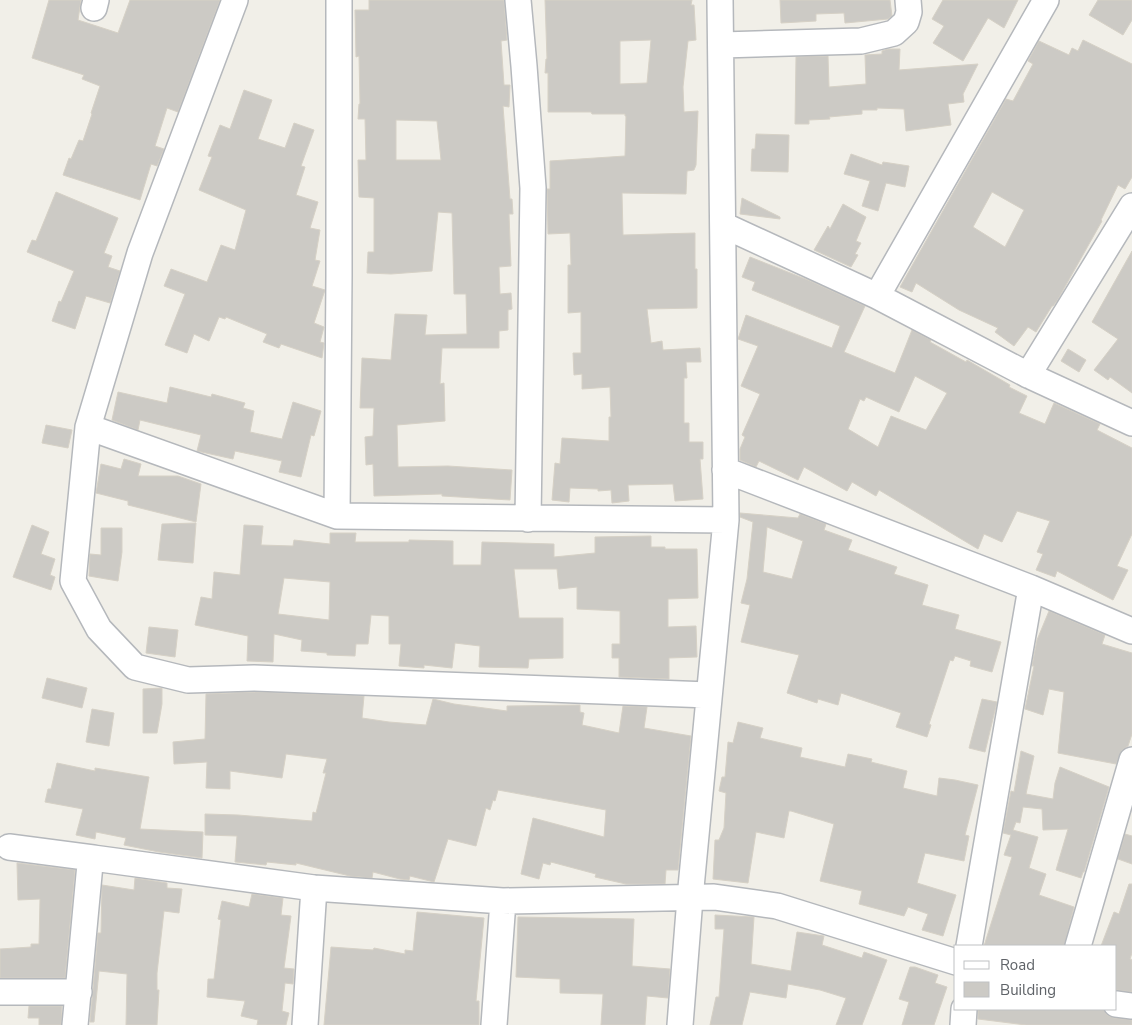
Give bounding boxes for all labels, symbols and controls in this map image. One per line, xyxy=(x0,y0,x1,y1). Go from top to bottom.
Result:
legend xyxy=(954,945,1117,1010)
text: Road xyxy=(1000,955,1035,975)
text: Building xyxy=(1000,980,1056,1000)

